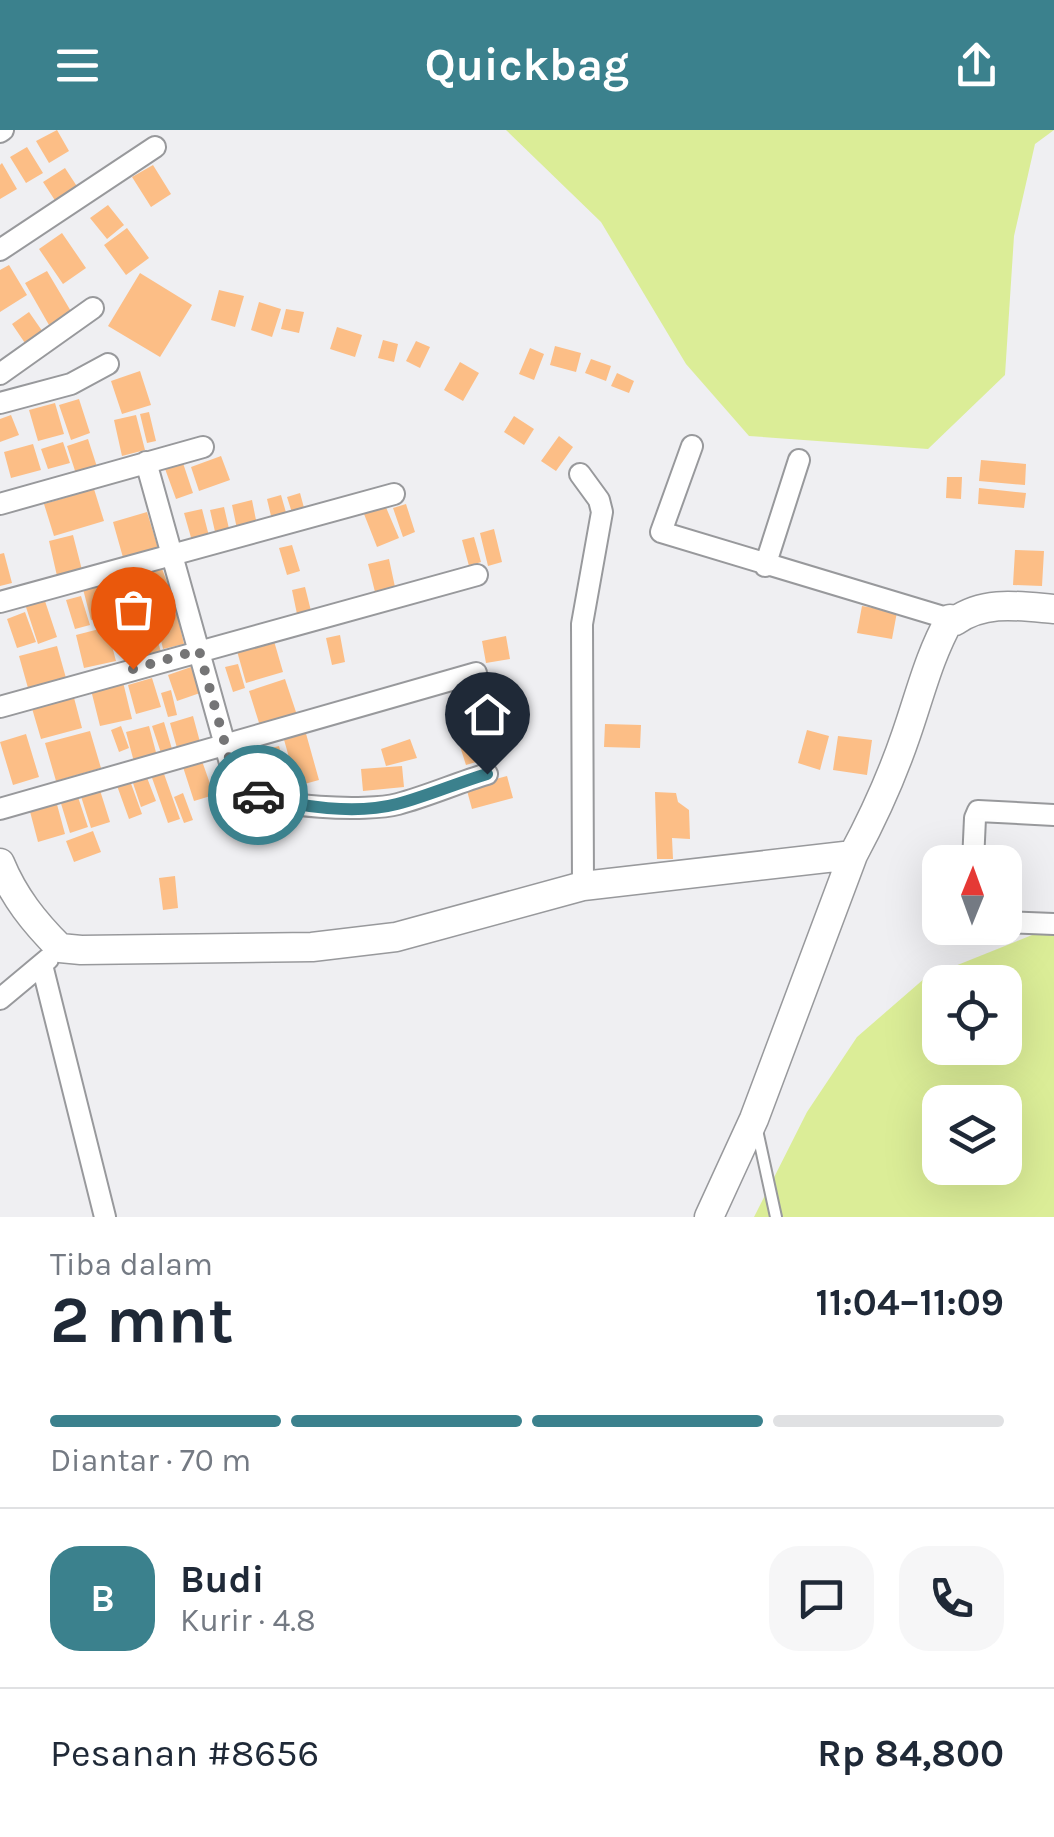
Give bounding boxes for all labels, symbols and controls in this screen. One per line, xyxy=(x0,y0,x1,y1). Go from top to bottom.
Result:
icon: menu xyxy=(50,38,105,93)
icon: share xyxy=(949,38,1004,93)
text: Quickbag xyxy=(425,39,629,91)
pin xyxy=(91,567,176,670)
icon: bag xyxy=(106,582,161,637)
pin xyxy=(445,672,530,775)
icon: home xyxy=(460,687,515,742)
courier xyxy=(208,745,308,845)
icon: car xyxy=(231,768,286,823)
north arrow xyxy=(922,845,1022,945)
map controls xyxy=(922,845,1022,1185)
button: locate xyxy=(922,965,1022,1065)
button: layers xyxy=(922,1085,1022,1185)
text: Tiba dalam xyxy=(50,1246,213,1283)
text: 11:04–11:09 xyxy=(816,1280,1004,1325)
text: 2 mnt xyxy=(50,1282,234,1358)
text: Diantar · 70 m xyxy=(50,1442,251,1479)
button: chat xyxy=(769,1546,874,1651)
button: phone xyxy=(899,1546,1004,1651)
text: Budi xyxy=(180,1557,264,1602)
text: B xyxy=(90,1576,115,1621)
text: Kurir · 4.8 xyxy=(180,1602,316,1639)
text: Pesanan #8656 xyxy=(50,1731,319,1776)
text: Rp 84,800 xyxy=(817,1731,1004,1776)

